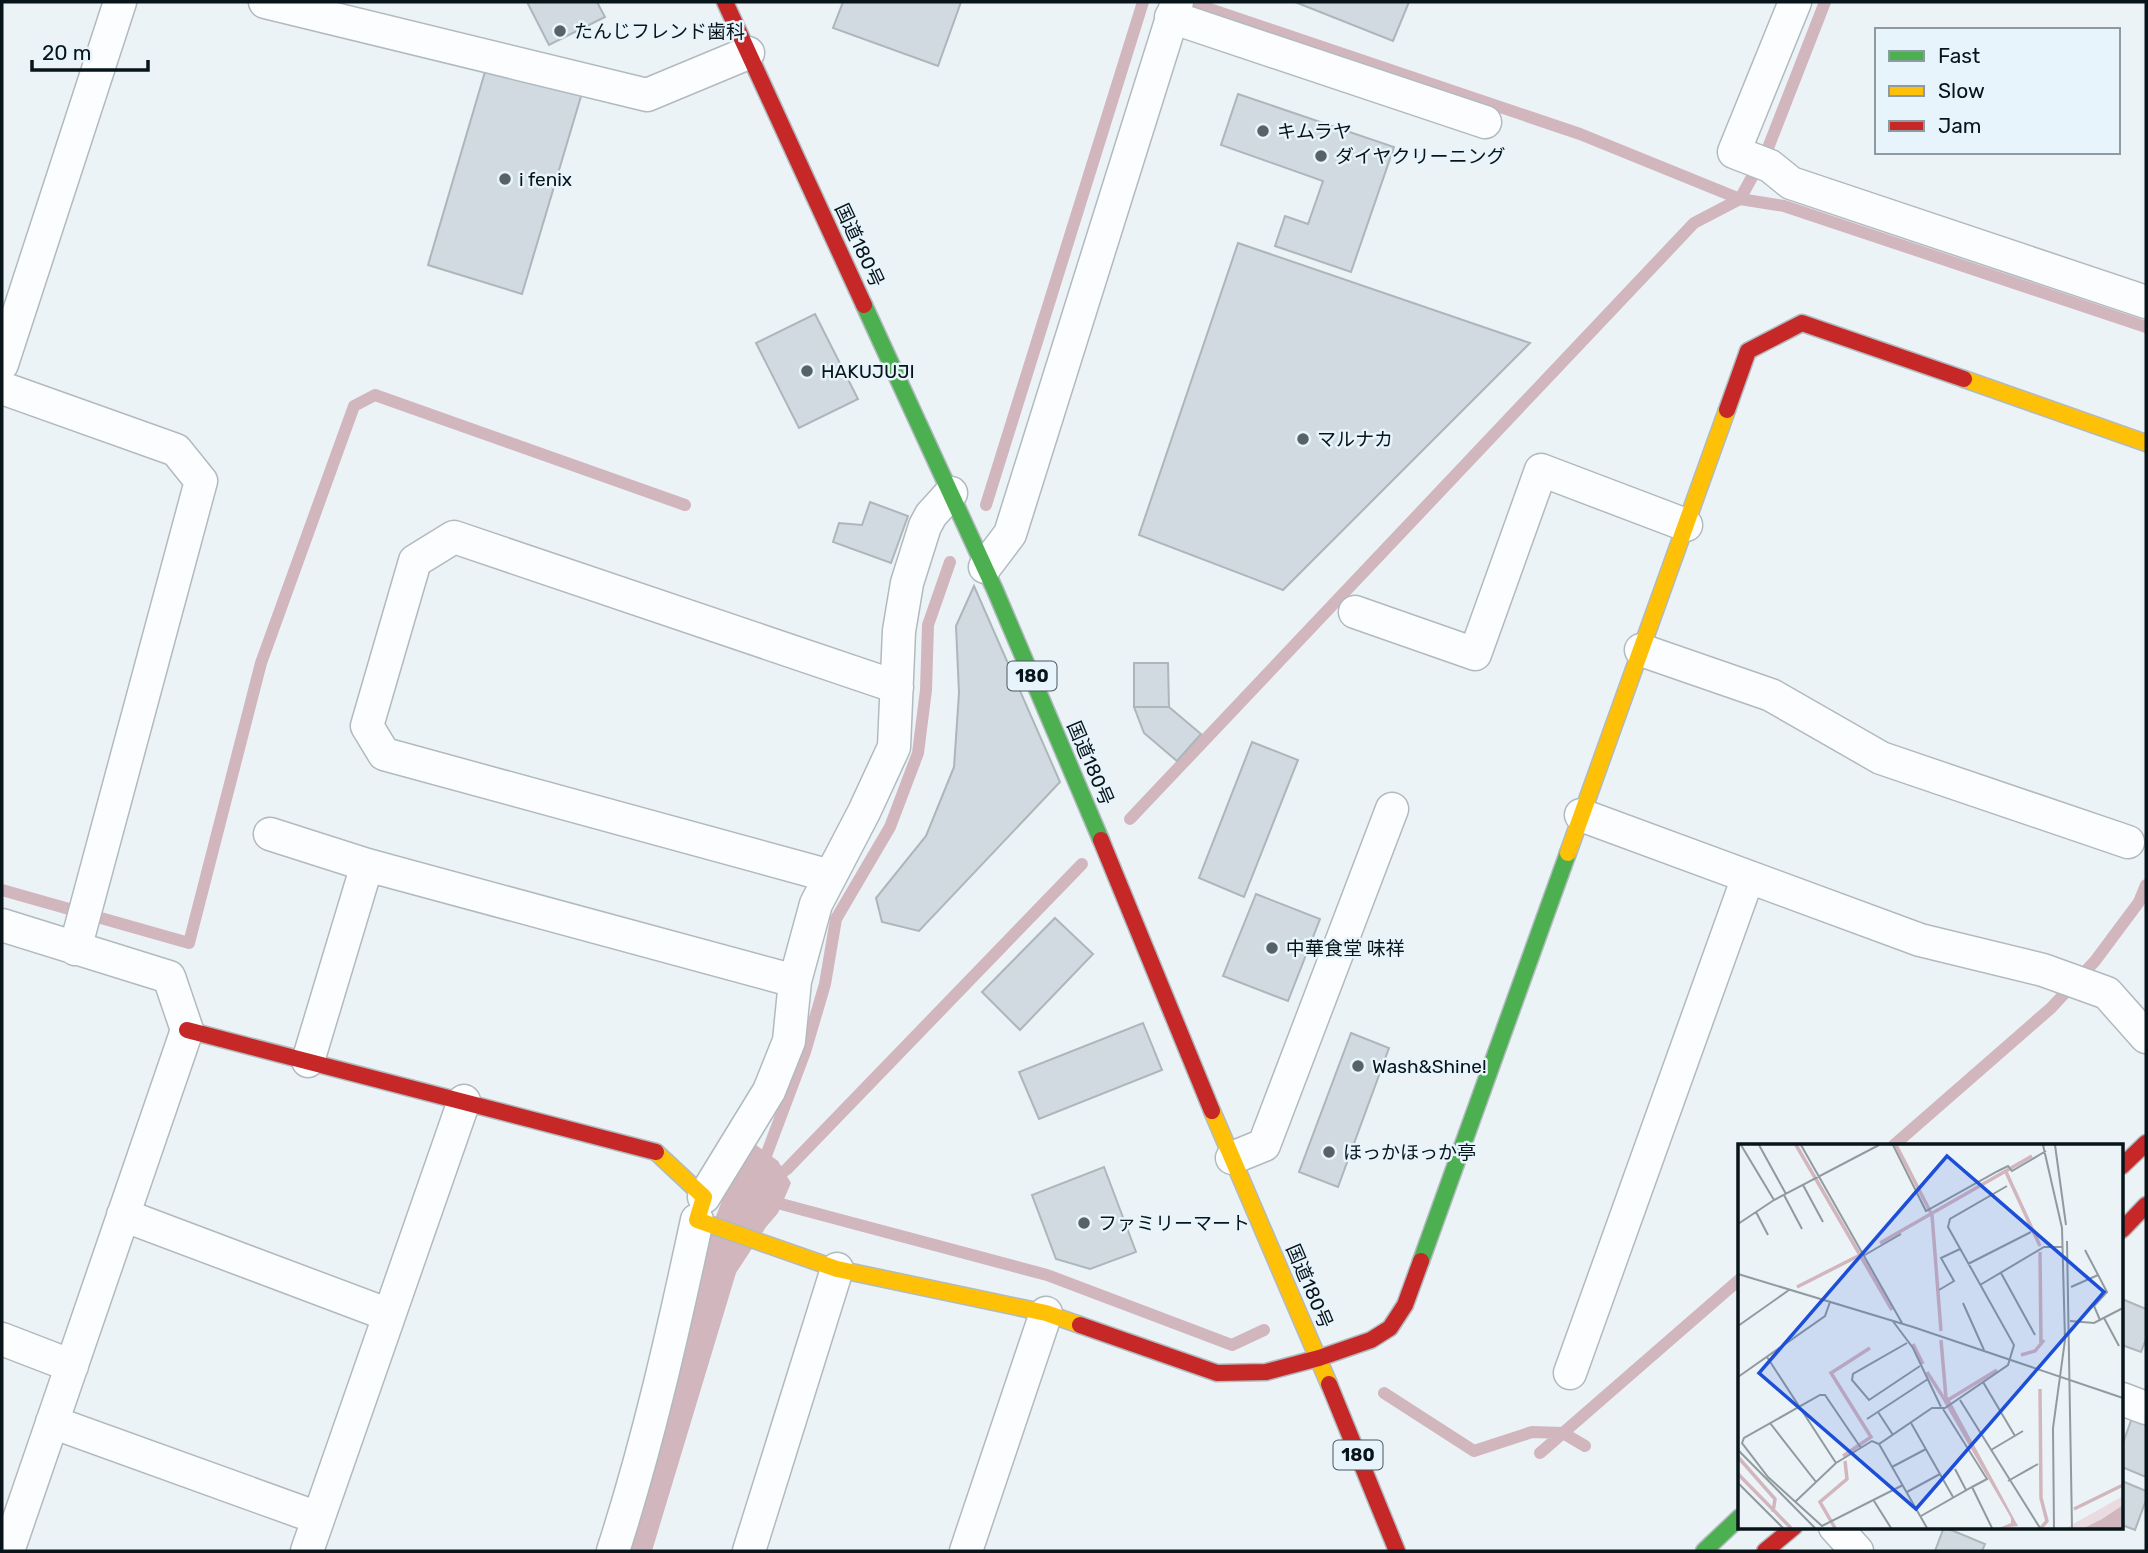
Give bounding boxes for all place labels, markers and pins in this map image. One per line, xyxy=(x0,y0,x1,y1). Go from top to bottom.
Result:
place label: たんじフレンド歯科 xyxy=(574,20,745,43)
marker: たんじフレンド歯科 xyxy=(552,23,568,39)
place label: キムラヤ xyxy=(1277,120,1352,143)
marker: キムラヤ xyxy=(1255,123,1271,139)
place label: ダイヤクリーニング xyxy=(1335,145,1505,168)
marker: ダイヤクリーニング xyxy=(1313,148,1329,164)
place label: i fenix xyxy=(519,168,572,191)
marker: i fenix xyxy=(497,171,513,187)
place label: HAKUJUJI xyxy=(821,360,915,383)
marker: HAKUJUJI xyxy=(799,363,815,379)
place label: マルナカ xyxy=(1317,428,1393,451)
marker: マルナカ xyxy=(1295,431,1311,447)
place label: 中華食堂 味祥 xyxy=(1286,937,1405,960)
marker: 中華食堂 味祥 xyxy=(1264,940,1280,956)
place label: Wash&Shine! xyxy=(1372,1055,1487,1078)
marker: Wash&Shine! xyxy=(1350,1058,1366,1074)
place label: ほっかほっか亭 xyxy=(1343,1141,1476,1164)
marker: ほっかほっか亭 xyxy=(1321,1144,1337,1160)
place label: ファミリーマート xyxy=(1098,1212,1250,1235)
marker: ファミリーマート xyxy=(1076,1215,1092,1231)

